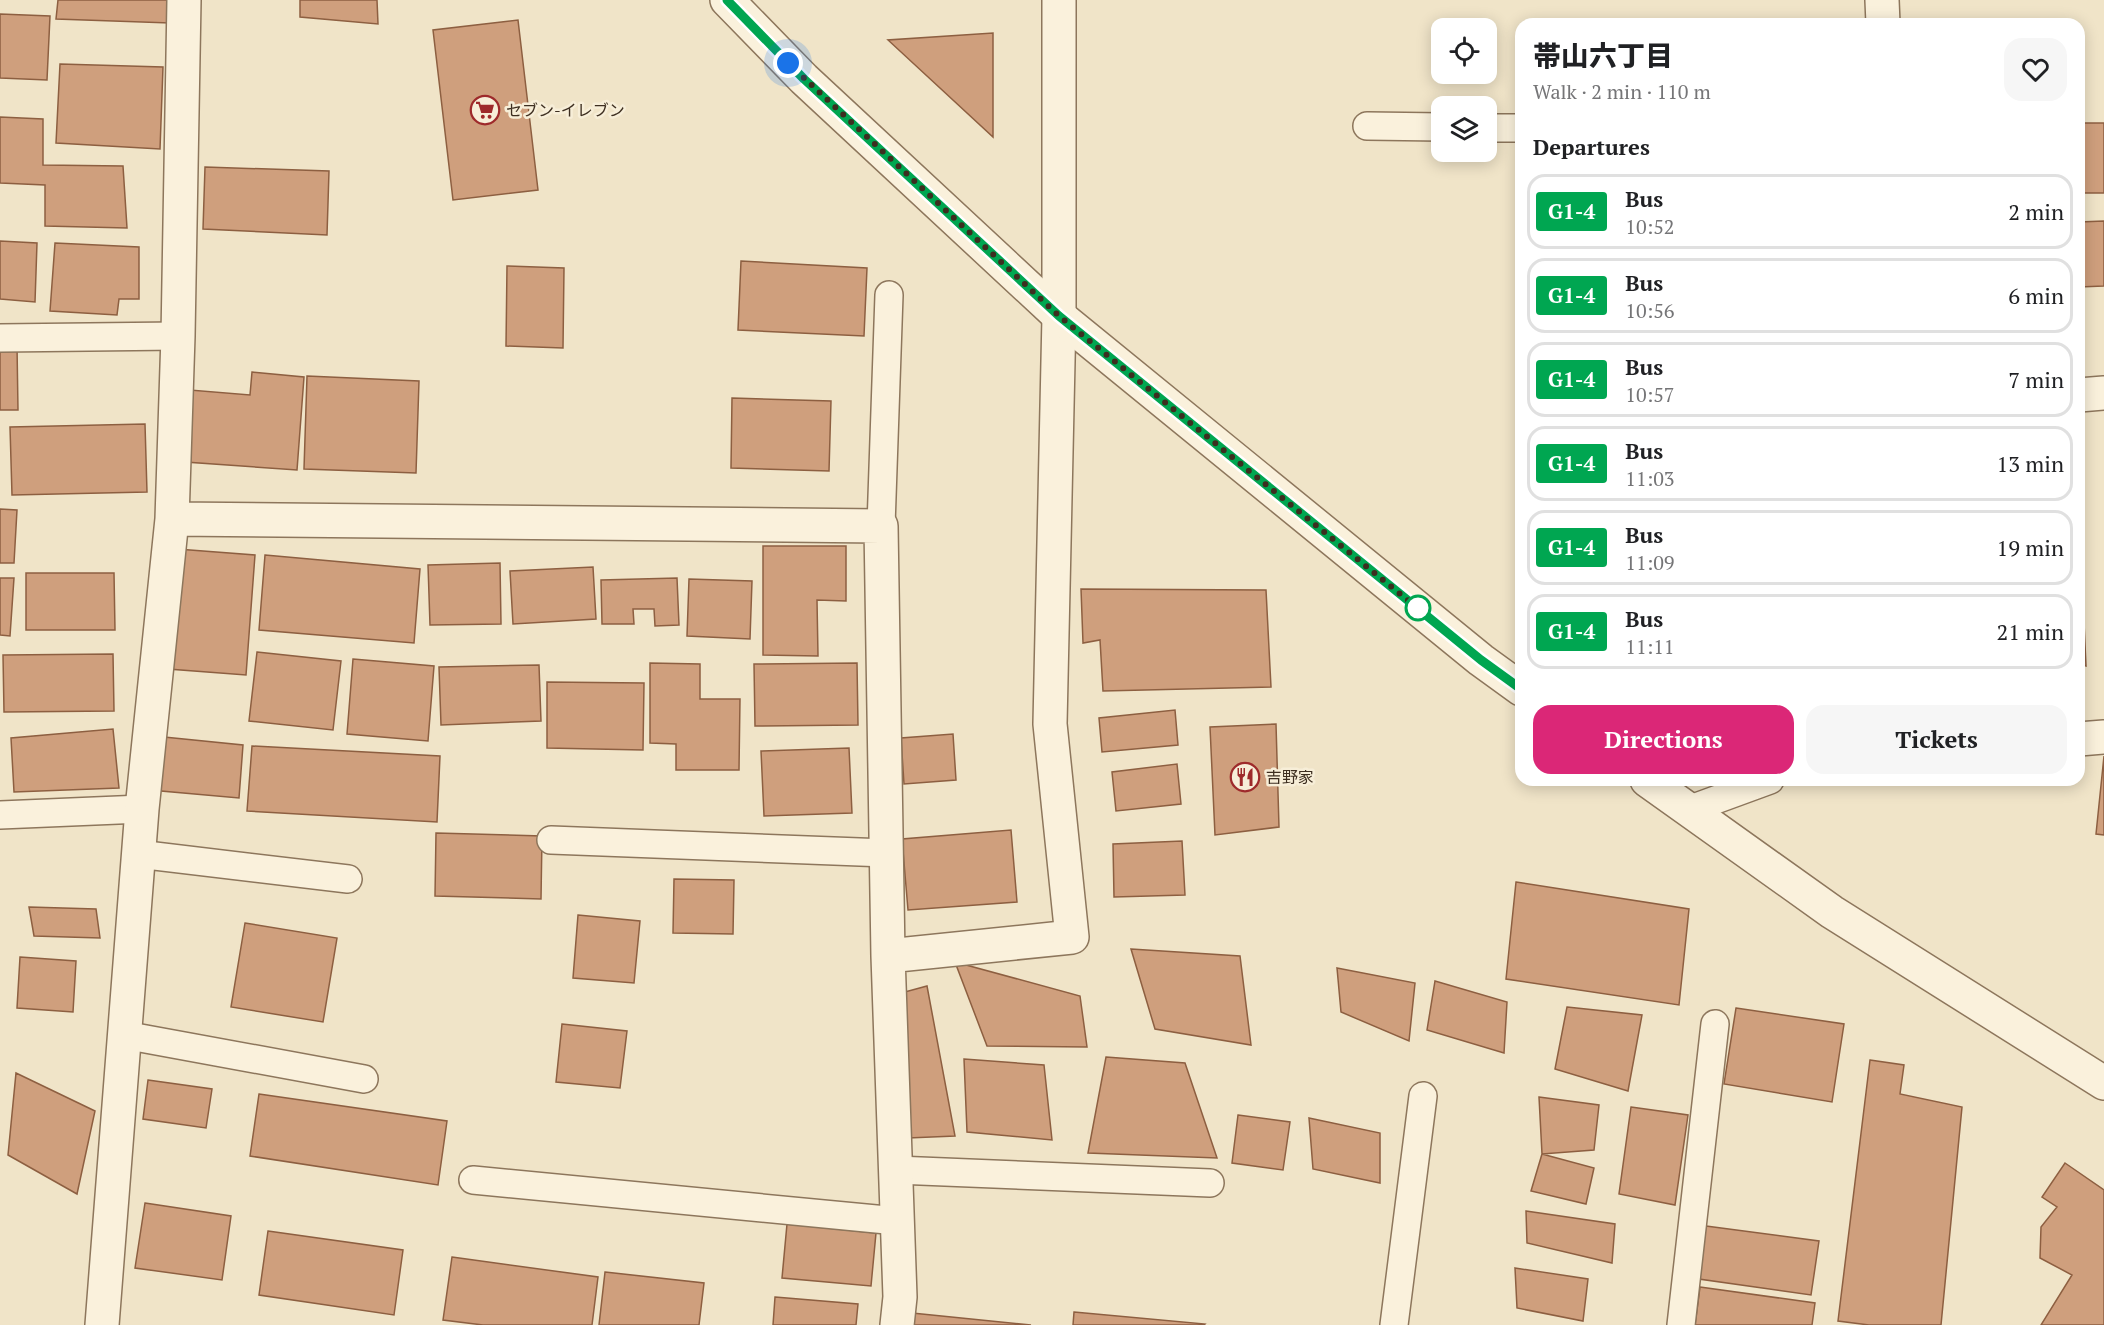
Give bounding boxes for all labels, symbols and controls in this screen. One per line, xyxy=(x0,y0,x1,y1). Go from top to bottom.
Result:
map controls xyxy=(1431,18,1497,162)
button: locate xyxy=(1431,18,1497,84)
text: 帯山六丁目 xyxy=(1533,37,1673,74)
button: heart xyxy=(2004,38,2067,101)
your location xyxy=(773,48,803,78)
text: Walk · 2 min · 110 m xyxy=(1533,78,1711,105)
supermarket icon: セブン-イレブン xyxy=(469,94,501,126)
button: layers xyxy=(1431,96,1497,162)
place label: セブン-イレブン xyxy=(506,99,625,121)
text: Departures xyxy=(1533,132,1650,161)
text: Bus xyxy=(1625,184,1663,213)
text: G1-4 xyxy=(1548,197,1595,225)
text: 2 min xyxy=(2008,197,2064,226)
text: 10:52 xyxy=(1625,213,1675,240)
text: Bus xyxy=(1625,268,1663,297)
text: G1-4 xyxy=(1548,281,1595,309)
text: 6 min xyxy=(2008,281,2064,310)
text: 10:56 xyxy=(1625,297,1675,324)
text: Bus xyxy=(1625,352,1663,381)
text: G1-4 xyxy=(1548,365,1595,393)
text: 7 min xyxy=(2008,365,2064,394)
text: 10:57 xyxy=(1625,381,1675,408)
text: Bus xyxy=(1625,436,1663,465)
text: G1-4 xyxy=(1548,449,1595,477)
text: 13 min xyxy=(1997,449,2064,478)
text: 11:03 xyxy=(1625,465,1675,492)
text: Bus xyxy=(1625,520,1663,549)
text: G1-4 xyxy=(1548,533,1595,561)
text: 19 min xyxy=(1997,533,2064,562)
text: 11:09 xyxy=(1625,549,1675,576)
unlabelled marker xyxy=(1405,595,1431,621)
text: Bus xyxy=(1625,604,1663,633)
text: G1-4 xyxy=(1548,617,1595,645)
text: 21 min xyxy=(1997,617,2064,646)
text: 11:11 xyxy=(1625,633,1675,660)
button: Directions xyxy=(1533,705,1794,774)
button: Tickets xyxy=(1806,705,2067,774)
restaurant icon: 吉野家 xyxy=(1229,761,1261,793)
place label: 吉野家 xyxy=(1266,766,1314,788)

